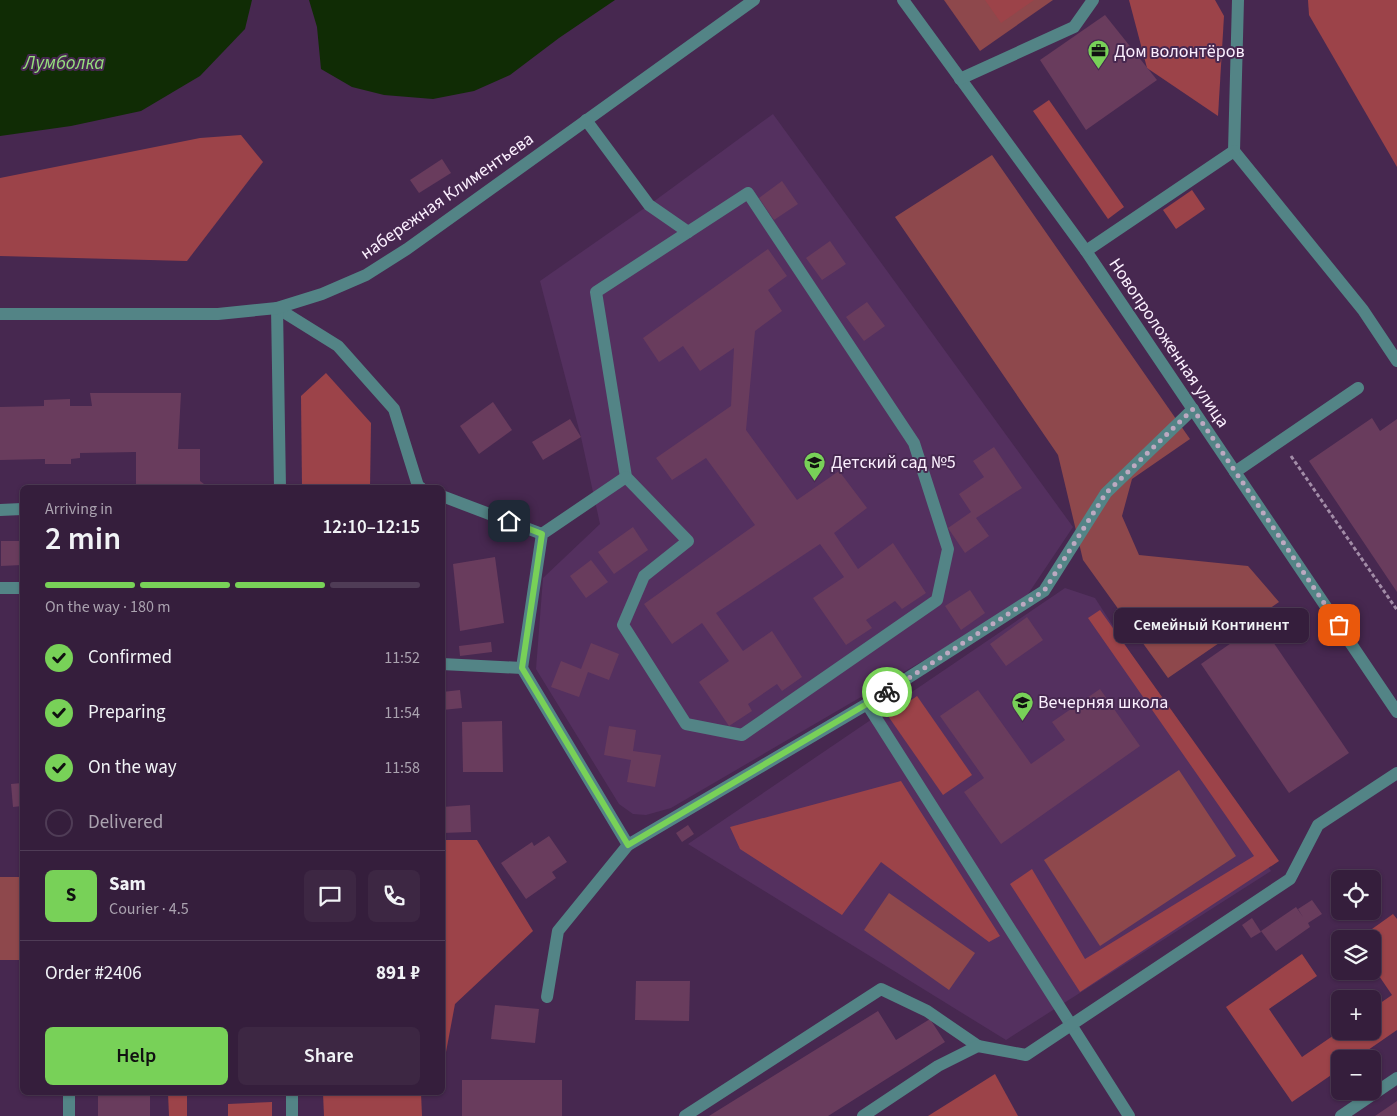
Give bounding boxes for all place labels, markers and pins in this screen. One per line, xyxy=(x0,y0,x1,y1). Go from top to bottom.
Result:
office icon: Дом волонтёров xyxy=(1086,39,1110,70)
place label: Дом волонтёров xyxy=(1114,39,1245,64)
school or university icon: Детский сад №5 xyxy=(803,450,827,481)
place label: Детский сад №5 xyxy=(831,450,956,475)
pin xyxy=(488,500,530,542)
pin xyxy=(1318,604,1360,646)
callout: Семейный Континент xyxy=(1114,608,1309,642)
school or university icon: Вечерняя школа xyxy=(1010,690,1034,721)
place label: Вечерняя школа xyxy=(1038,690,1168,715)

